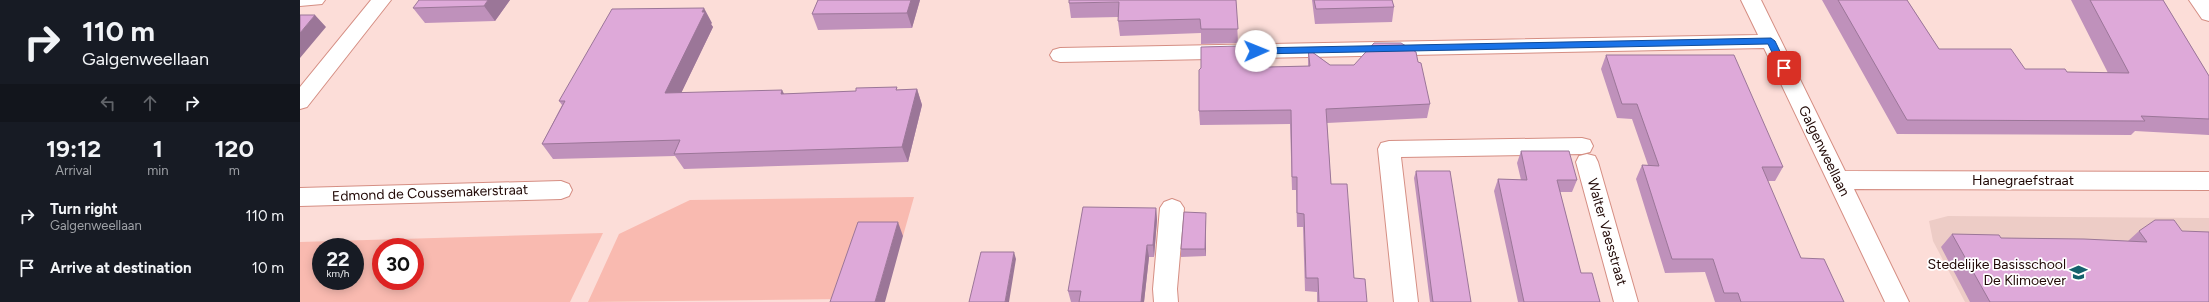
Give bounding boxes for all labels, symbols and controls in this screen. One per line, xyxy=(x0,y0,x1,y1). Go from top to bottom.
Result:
text: 110 m xyxy=(82,14,155,48)
icon: right xyxy=(16,16,68,68)
position arrow xyxy=(1235,30,1277,72)
text: Galgenweellaan xyxy=(82,48,209,70)
pin xyxy=(1767,51,1801,85)
icon: arrive xyxy=(1773,57,1795,79)
icon: left xyxy=(97,92,119,114)
icon: ahead xyxy=(139,92,161,114)
icon: right xyxy=(181,92,203,114)
street label: Galgenweellaan xyxy=(1795,103,1853,199)
text: 19:12 xyxy=(46,134,101,163)
text: 1 xyxy=(153,134,163,163)
text: 120 xyxy=(214,134,254,163)
text: Arrival xyxy=(55,163,92,178)
text: min xyxy=(147,163,169,178)
text: m xyxy=(229,163,240,178)
street label: Hanegraefstraat xyxy=(1972,172,2074,189)
street label: Walter Vaesstraat xyxy=(1584,176,1630,288)
street label: Edmond de Coussemakerstraat xyxy=(332,181,528,205)
text: Turn right xyxy=(50,200,118,218)
icon: right xyxy=(16,205,38,227)
text: 110 m xyxy=(246,207,284,225)
text: Galgenweellaan xyxy=(50,218,142,233)
speed limit sign: 30 xyxy=(372,238,424,290)
text: 22 xyxy=(326,247,350,271)
place label: Stedelijke Basisschool De Klimoever xyxy=(1928,256,2066,289)
icon: arrive xyxy=(16,257,38,279)
text: Arrive at destination xyxy=(50,259,191,277)
text: 10 m xyxy=(252,259,284,277)
school or university icon: Stedelijke Basisschool De Klimoever xyxy=(2069,262,2089,282)
text: km/h xyxy=(327,267,349,280)

